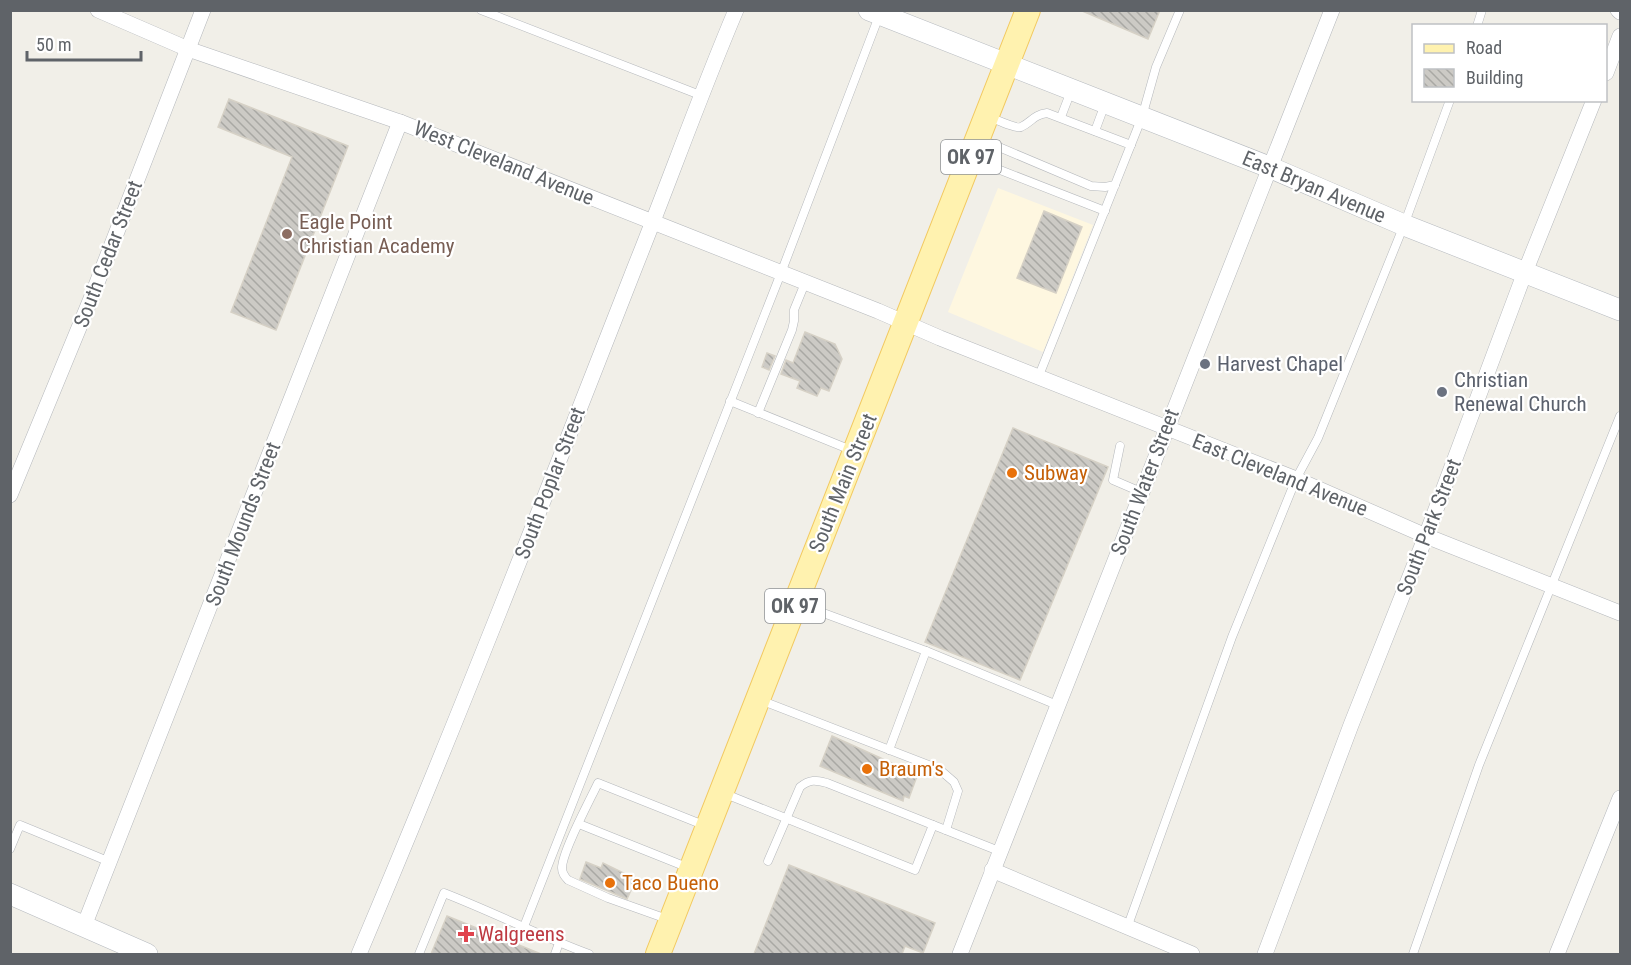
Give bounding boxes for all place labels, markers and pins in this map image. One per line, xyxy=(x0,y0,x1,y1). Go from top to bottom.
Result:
place label: Eagle Point Christian Academy xyxy=(299,210,455,258)
marker: Eagle Point Christian Academy xyxy=(280,227,294,241)
place label: Harvest Chapel xyxy=(1217,352,1343,376)
marker: Harvest Chapel xyxy=(1198,357,1212,371)
place label: Christian Renewal Church xyxy=(1454,368,1587,416)
marker: Christian Renewal Church xyxy=(1435,385,1449,399)
place label: Subway xyxy=(1024,461,1088,485)
marker: Subway xyxy=(1005,466,1019,480)
place label: Braum's xyxy=(879,757,944,781)
marker: Braum's xyxy=(860,762,874,776)
place label: Taco Bueno xyxy=(622,871,719,895)
marker: Taco Bueno xyxy=(603,876,617,890)
place label: Walgreens xyxy=(478,922,565,946)
marker: Walgreens xyxy=(459,927,473,941)

